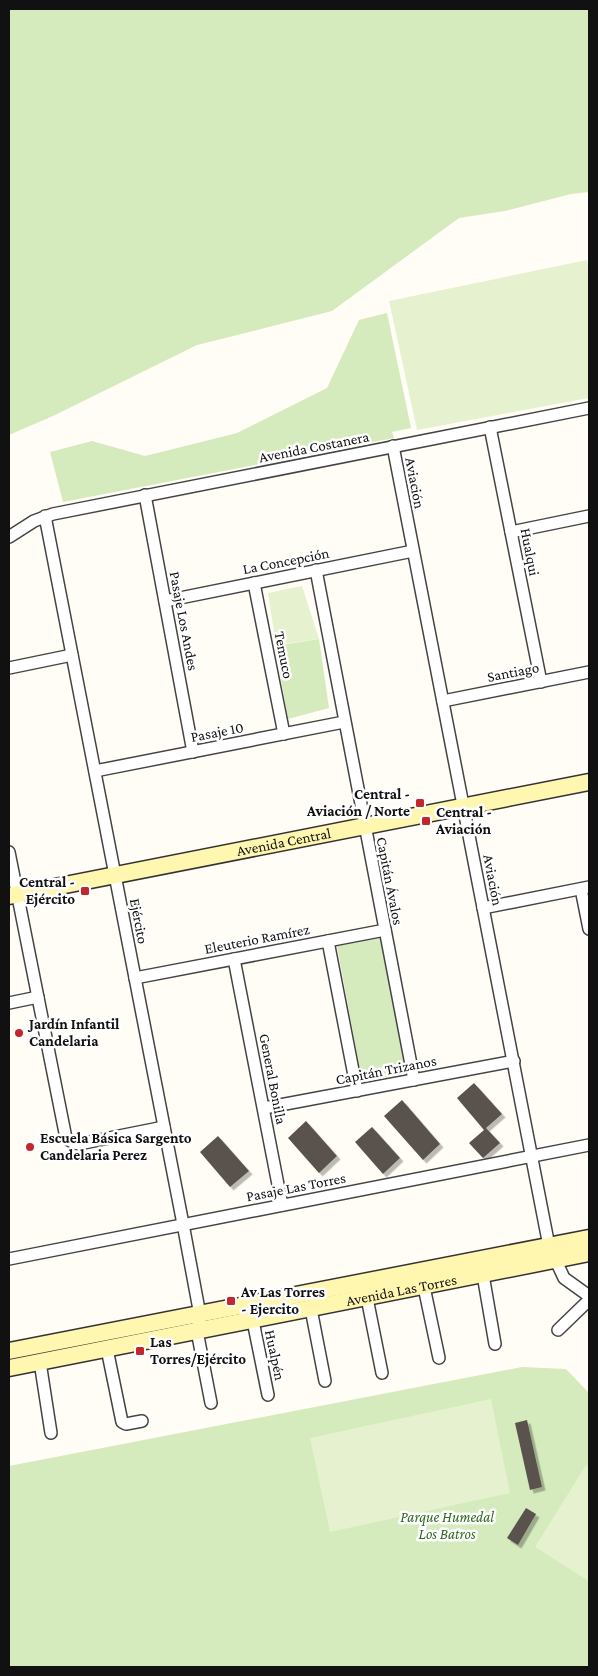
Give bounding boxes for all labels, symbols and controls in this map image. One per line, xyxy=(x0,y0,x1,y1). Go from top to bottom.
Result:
street label: Avenida Costanera xyxy=(258,428,370,466)
street label: Aviación xyxy=(402,456,428,510)
street label: Hualqui xyxy=(517,527,542,577)
street label: La Concepción xyxy=(241,545,331,578)
street label: Pasaje Los Andes xyxy=(166,570,201,672)
street label: Temuco xyxy=(272,630,296,680)
street label: Santiago xyxy=(486,659,540,686)
street label: Pasaje 10 xyxy=(189,719,245,746)
place label: Central - Aviación / Norte xyxy=(306,786,410,819)
marker: Central - Aviación / Norte xyxy=(414,797,426,809)
place label: Central - Aviación xyxy=(435,804,492,837)
marker: Central - Aviación xyxy=(420,815,432,827)
street label: Avenida Central xyxy=(235,825,332,859)
street label: Capitán Ávalos xyxy=(373,836,406,927)
street label: Aviación xyxy=(480,853,506,907)
place label: Central - Ejército xyxy=(19,874,75,908)
marker: Central - Ejército xyxy=(79,885,91,897)
street label: Ejército xyxy=(126,897,151,945)
street label: Eleuterio Ramírez xyxy=(203,921,311,957)
place label: Jardín Infantil Candelaria xyxy=(27,1016,120,1049)
marker: Jardín Infantil Candelaria xyxy=(13,1027,25,1039)
street label: General Bonilla xyxy=(256,1032,290,1126)
street label: Capitán Trizanos xyxy=(334,1052,438,1089)
place label: Escuela Básica Sargento Candelaria Perez xyxy=(40,1130,192,1163)
marker: Escuela Básica Sargento Candelaria Perez xyxy=(24,1141,36,1153)
street label: Pasaje Las Torres xyxy=(245,1169,347,1205)
street label: Avenida Las Torres xyxy=(345,1271,458,1309)
place label: Av Las Torres - Ejercito xyxy=(240,1284,325,1318)
marker: Av Las Torres - Ejercito xyxy=(225,1295,237,1307)
street label: Hualpén xyxy=(261,1328,288,1382)
place label: Las Torres/Ejército xyxy=(150,1334,246,1368)
marker: Las Torres/Ejército xyxy=(134,1345,146,1357)
park label: Parque Humedal Los Batros xyxy=(400,1509,494,1542)

